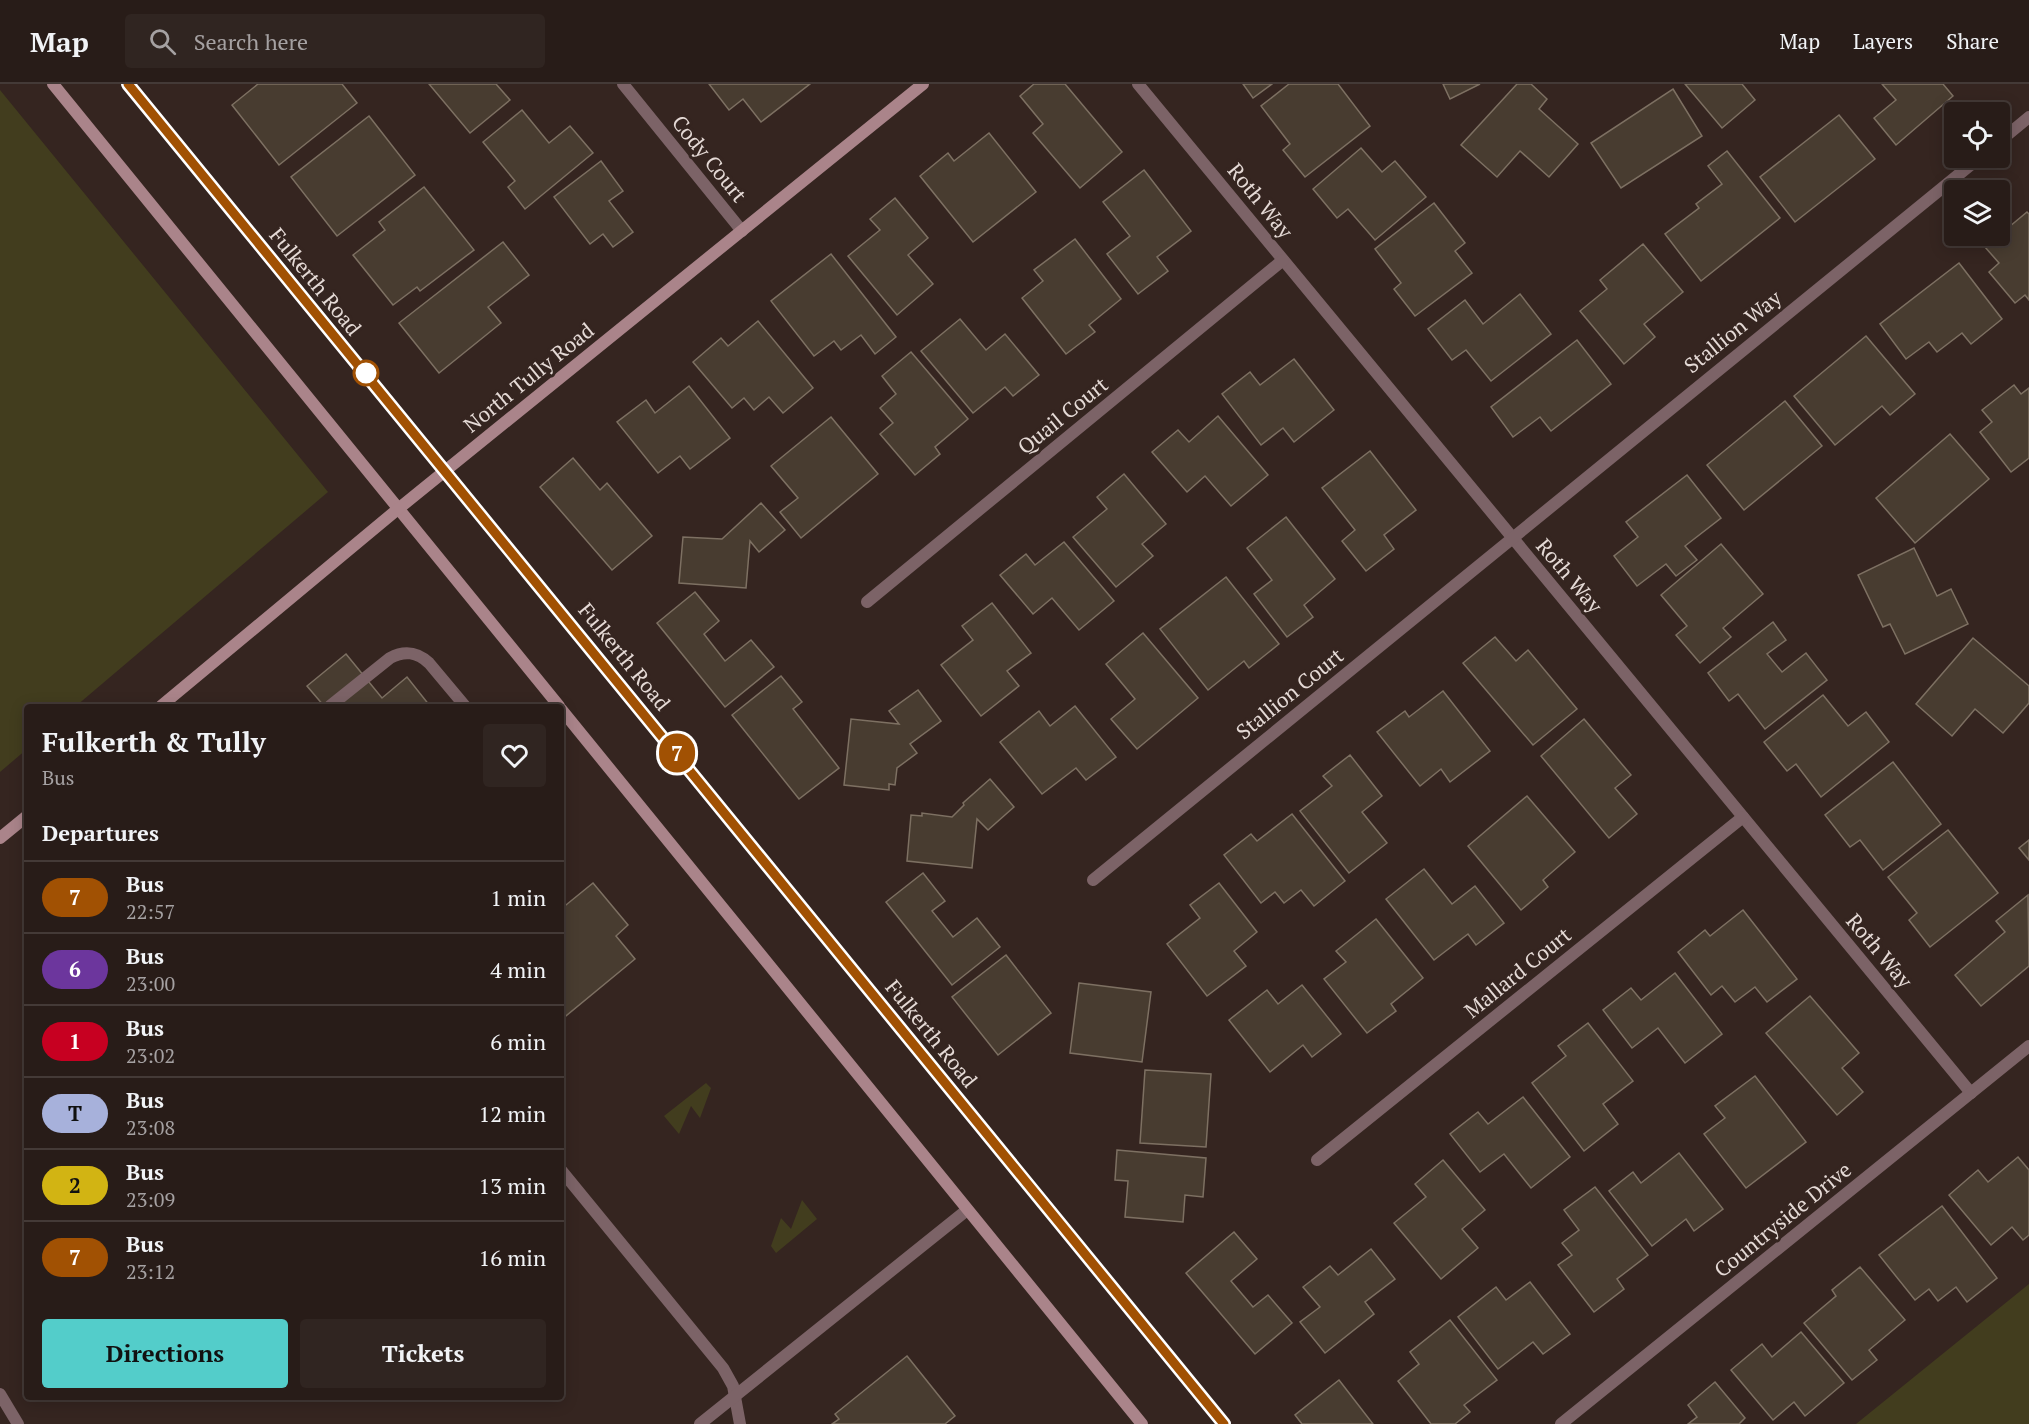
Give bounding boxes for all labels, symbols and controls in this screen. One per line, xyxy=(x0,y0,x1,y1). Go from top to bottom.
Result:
search box xyxy=(125,14,545,68)
text: Map xyxy=(30,23,89,60)
icon: search xyxy=(146,25,179,58)
text: Search here xyxy=(194,27,308,56)
text: Map xyxy=(1779,27,1820,55)
text: Layers xyxy=(1853,27,1913,55)
text: Share xyxy=(1946,27,1999,55)
map controls xyxy=(1944,102,2010,246)
button: locate xyxy=(1944,102,2010,168)
street label: Cody Court xyxy=(666,109,754,208)
street label: Roth Way xyxy=(1222,157,1300,244)
button: layers xyxy=(1944,180,2010,246)
street label: Fulkerth Road xyxy=(264,222,368,341)
street label: Stallion Way xyxy=(1678,283,1787,379)
street label: North Tully Road xyxy=(457,316,600,438)
unlabelled marker xyxy=(353,360,379,386)
street label: Quail Court xyxy=(1011,370,1113,460)
street label: Roth Way xyxy=(1530,532,1609,619)
street label: Fulkerth Road xyxy=(573,597,677,716)
street label: Stallion Court xyxy=(1230,641,1349,745)
text: Fulkerth & Tully xyxy=(42,723,266,760)
button: heart xyxy=(483,724,546,787)
line badge: 7 xyxy=(658,734,696,772)
text: 7 xyxy=(671,739,683,767)
text: Bus xyxy=(42,764,74,791)
text: Departures xyxy=(42,818,159,847)
text: Bus xyxy=(126,869,164,898)
text: 7 xyxy=(69,883,81,911)
text: 1 min xyxy=(490,883,546,912)
text: 22:57 xyxy=(126,898,175,925)
street label: Roth Way xyxy=(1840,907,1919,994)
street label: Mallard Court xyxy=(1458,920,1577,1024)
text: Bus xyxy=(126,941,164,970)
text: 6 xyxy=(69,955,81,983)
text: 4 min xyxy=(490,955,546,984)
text: 23:00 xyxy=(126,970,175,997)
street label: Fulkerth Road xyxy=(880,974,984,1093)
text: Bus xyxy=(126,1013,164,1042)
text: 1 xyxy=(69,1027,81,1055)
text: 6 min xyxy=(490,1027,546,1056)
text: 23:02 xyxy=(126,1042,175,1069)
text: Bus xyxy=(126,1085,164,1114)
text: T xyxy=(68,1099,82,1127)
text: 12 min xyxy=(479,1099,546,1128)
text: 23:08 xyxy=(126,1114,175,1141)
street label: Countryside Drive xyxy=(1708,1155,1857,1283)
text: Bus xyxy=(126,1157,164,1186)
text: 2 xyxy=(69,1171,81,1199)
text: 13 min xyxy=(479,1171,546,1200)
text: 23:09 xyxy=(126,1186,175,1213)
text: Bus xyxy=(126,1229,164,1258)
text: 7 xyxy=(69,1243,81,1271)
text: 16 min xyxy=(479,1243,546,1272)
text: 23:12 xyxy=(126,1258,175,1285)
button: Directions xyxy=(42,1319,288,1388)
button: Tickets xyxy=(300,1319,546,1388)

